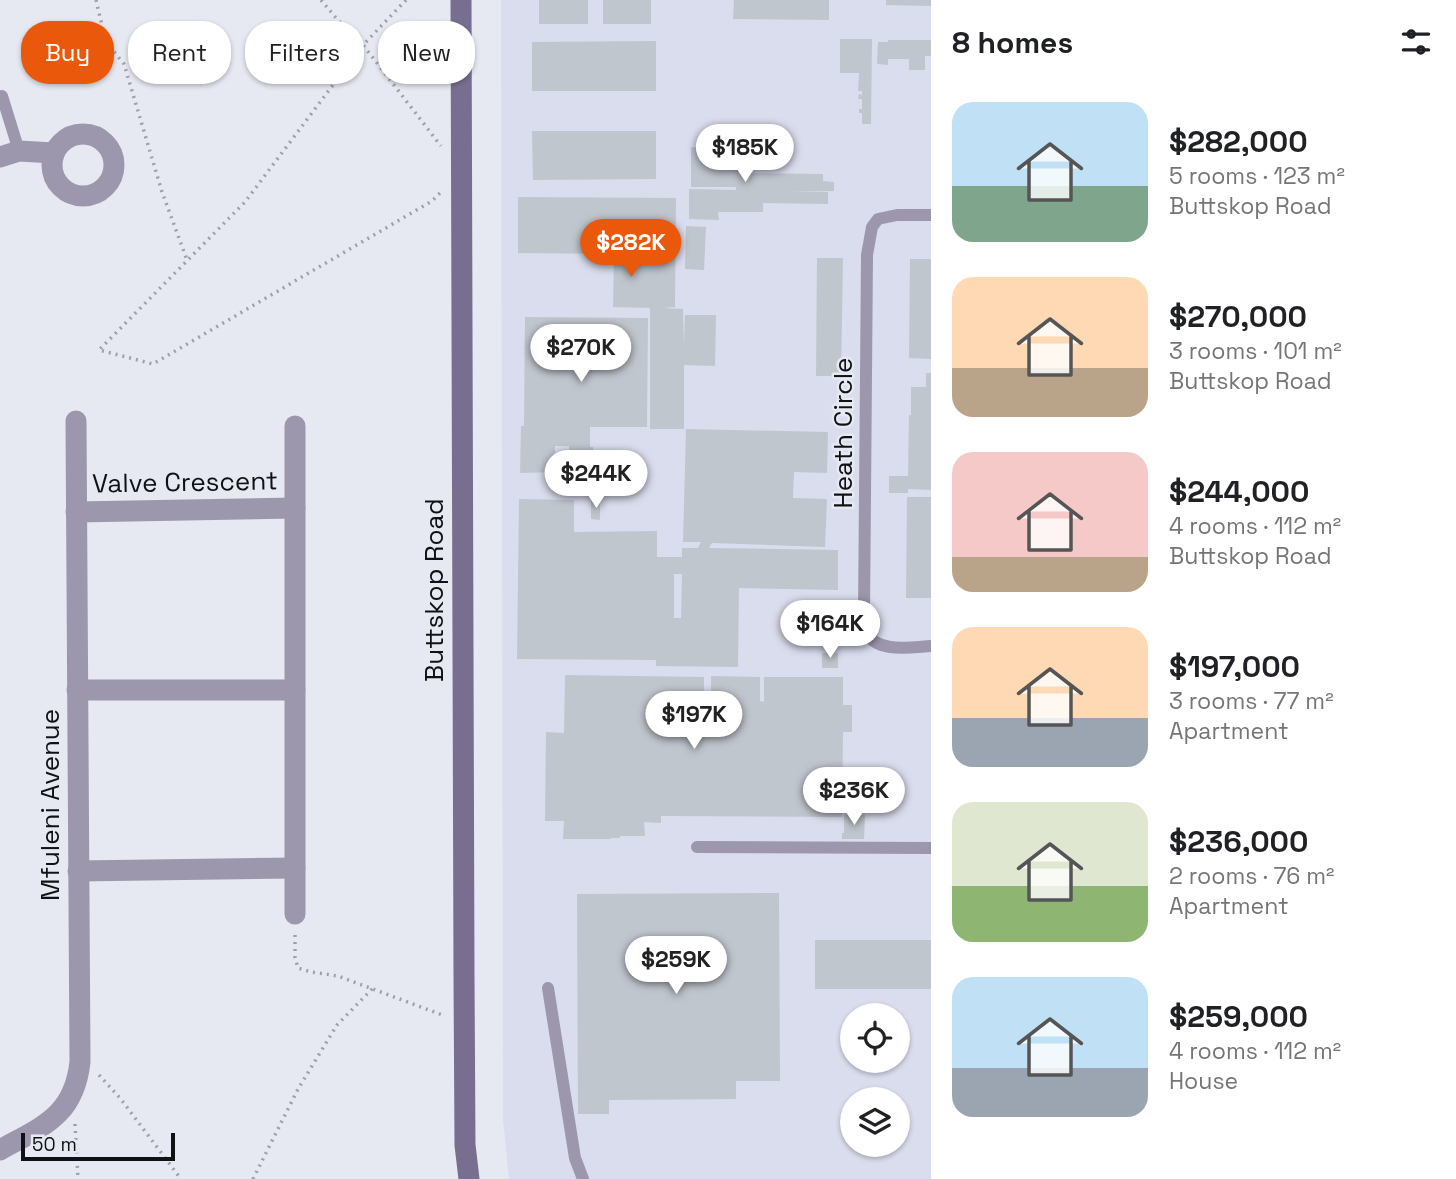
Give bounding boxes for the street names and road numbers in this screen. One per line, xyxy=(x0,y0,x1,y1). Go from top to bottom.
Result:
street label: Heath Circle xyxy=(826,358,860,508)
street label: Valve Crescent xyxy=(92,463,278,501)
street label: Buttskop Road xyxy=(417,498,451,682)
street label: Mfuleni Avenue xyxy=(33,709,67,901)

